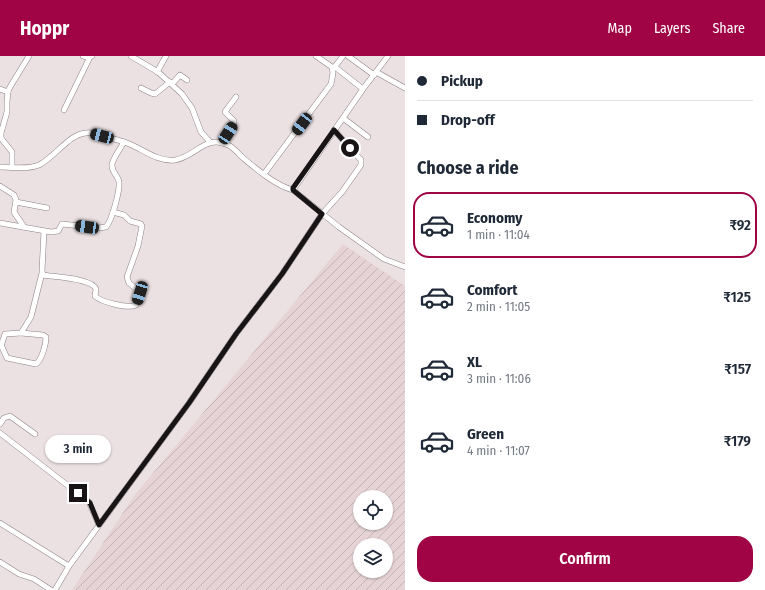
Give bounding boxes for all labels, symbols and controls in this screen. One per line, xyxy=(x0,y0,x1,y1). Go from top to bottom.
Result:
text: Hoppr xyxy=(20,17,69,40)
text: Map xyxy=(608,20,632,37)
text: Layers xyxy=(654,20,690,37)
text: Share xyxy=(712,20,745,37)
text: Pickup xyxy=(441,72,483,90)
car xyxy=(290,111,314,137)
text: Drop-off xyxy=(441,111,495,129)
car xyxy=(216,120,240,146)
car xyxy=(89,127,115,145)
route start xyxy=(341,139,359,157)
text: Choose a ride xyxy=(417,157,519,179)
icon: car xyxy=(419,207,455,243)
text: Economy xyxy=(467,209,522,227)
text: ₹92 xyxy=(729,216,751,234)
car xyxy=(74,219,100,235)
text: 1 min · 11:04 xyxy=(467,227,530,242)
icon: car xyxy=(419,279,455,315)
car xyxy=(131,280,149,306)
text: Comfort xyxy=(467,281,518,299)
text: ₹125 xyxy=(723,288,751,306)
text: 2 min · 11:05 xyxy=(467,299,530,314)
icon: car xyxy=(419,351,455,387)
text: XL xyxy=(467,353,482,371)
text: ₹157 xyxy=(724,360,751,378)
text: 3 min · 11:06 xyxy=(467,371,531,386)
icon: car xyxy=(419,423,455,459)
text: Green xyxy=(467,425,504,443)
text: ₹179 xyxy=(724,432,751,450)
callout: 3 min xyxy=(45,435,111,463)
text: 3 min xyxy=(64,441,93,456)
text: 4 min · 11:07 xyxy=(467,443,530,458)
route end xyxy=(69,484,87,502)
map controls xyxy=(353,490,393,578)
button: locate xyxy=(353,490,393,530)
button: Confirm xyxy=(417,536,753,582)
button: layers xyxy=(353,538,393,578)

